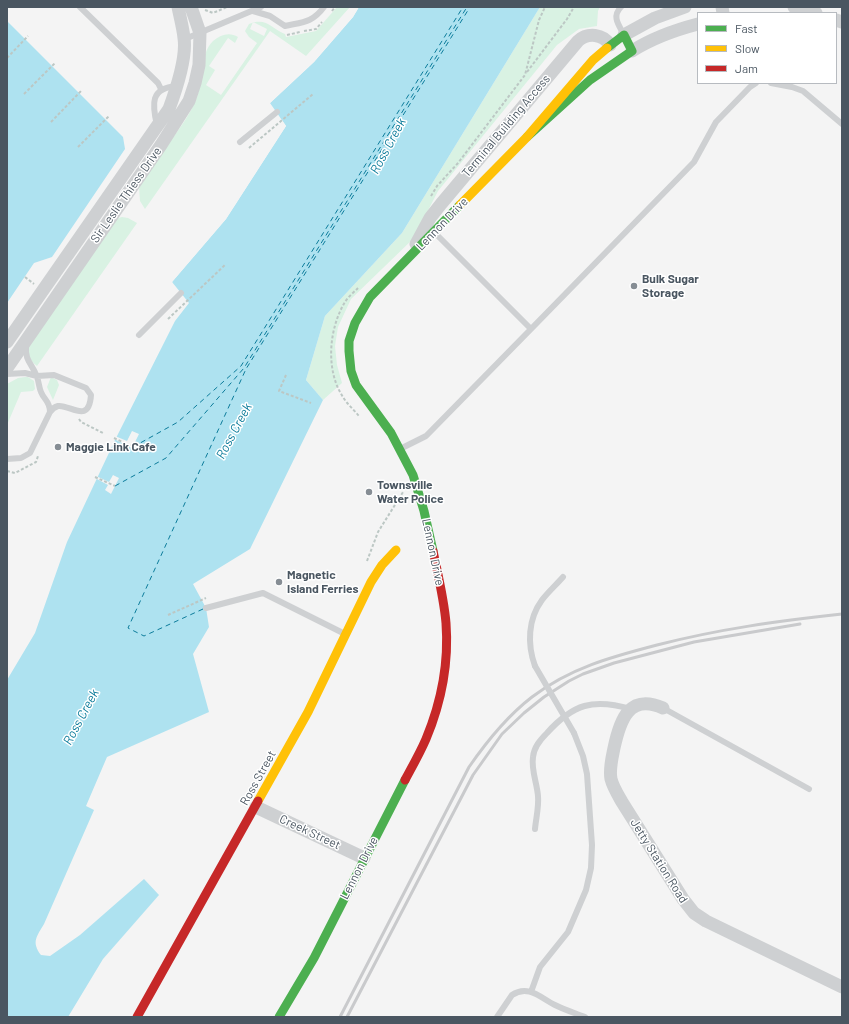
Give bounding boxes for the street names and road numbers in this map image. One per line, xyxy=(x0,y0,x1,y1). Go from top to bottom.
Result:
street label: Terminal Building Access xyxy=(459,72,553,180)
street label: Sir Leslie Thiess Drive xyxy=(88,144,164,246)
street label: Lennon Drive xyxy=(413,194,471,254)
street label: Lennon Drive xyxy=(419,517,447,587)
street label: Ross Street xyxy=(237,748,279,808)
street label: Creek Street xyxy=(277,812,343,852)
street label: Jetty Station Road xyxy=(627,816,691,906)
street label: Lennon Drive xyxy=(337,834,381,902)

